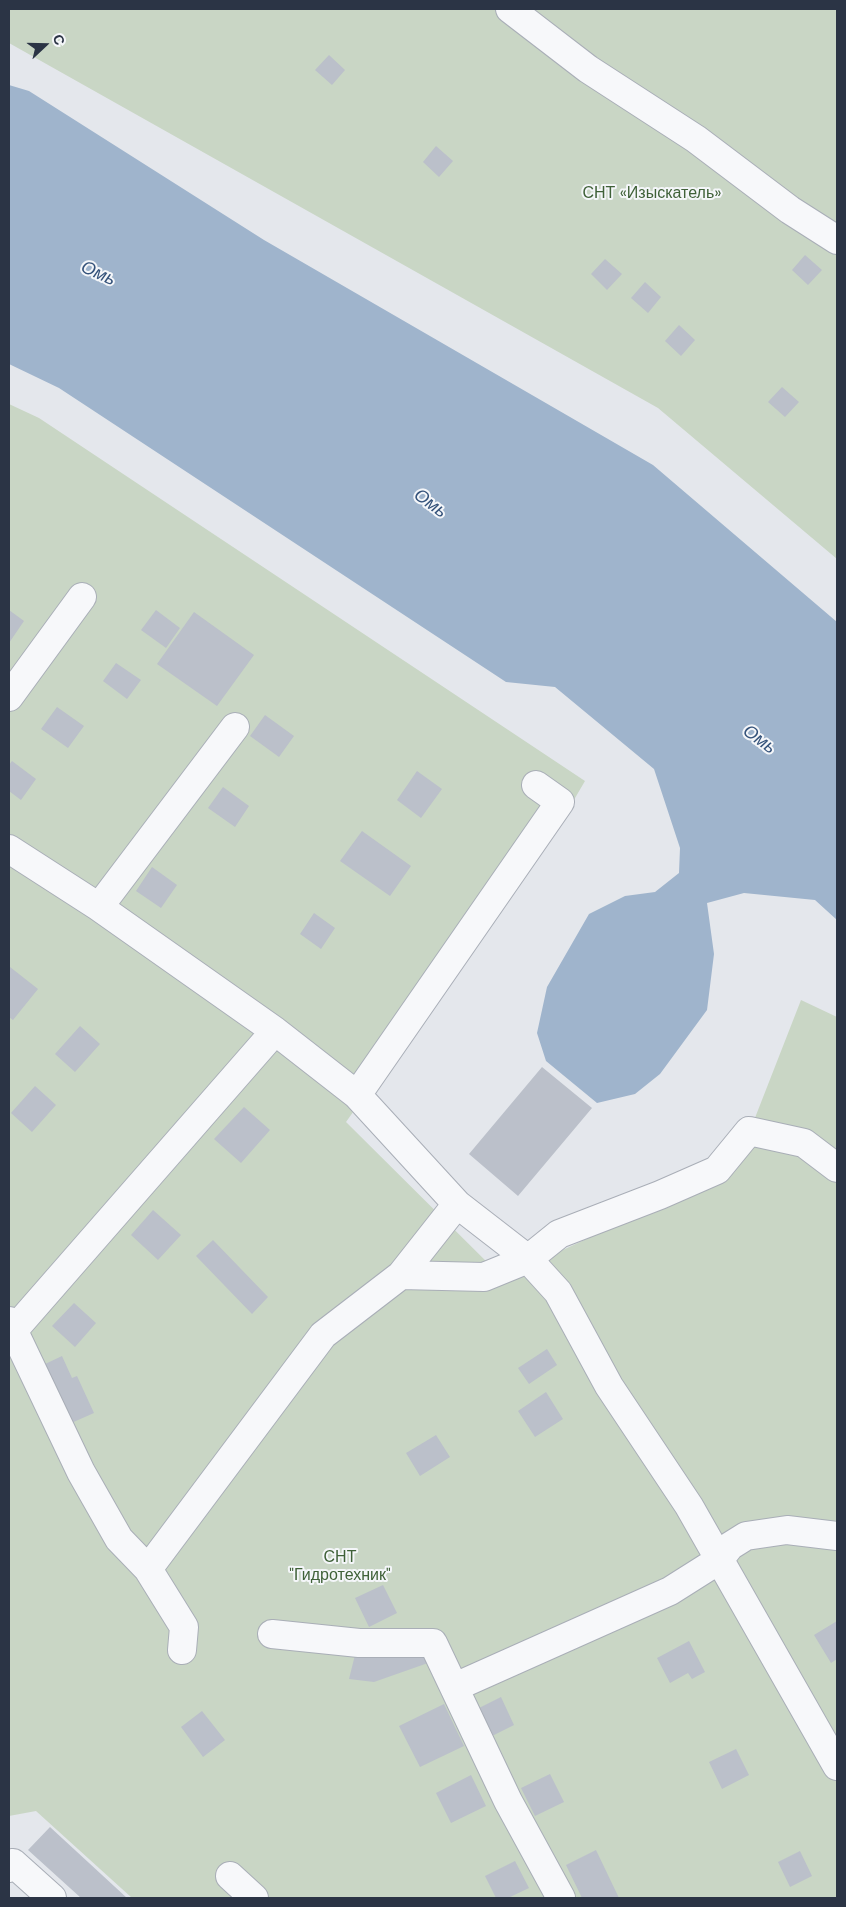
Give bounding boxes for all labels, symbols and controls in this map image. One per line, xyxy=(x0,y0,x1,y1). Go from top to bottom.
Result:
north arrow xyxy=(20,20,70,70)
text: С xyxy=(49,32,69,48)
park label: СНТ «Изыскатель» xyxy=(582,184,722,204)
water label: Омь xyxy=(77,257,119,291)
water label: Омь xyxy=(409,485,451,523)
water label: Омь xyxy=(738,721,780,759)
park label: СНТ "Гидротехник" xyxy=(289,1548,391,1586)

